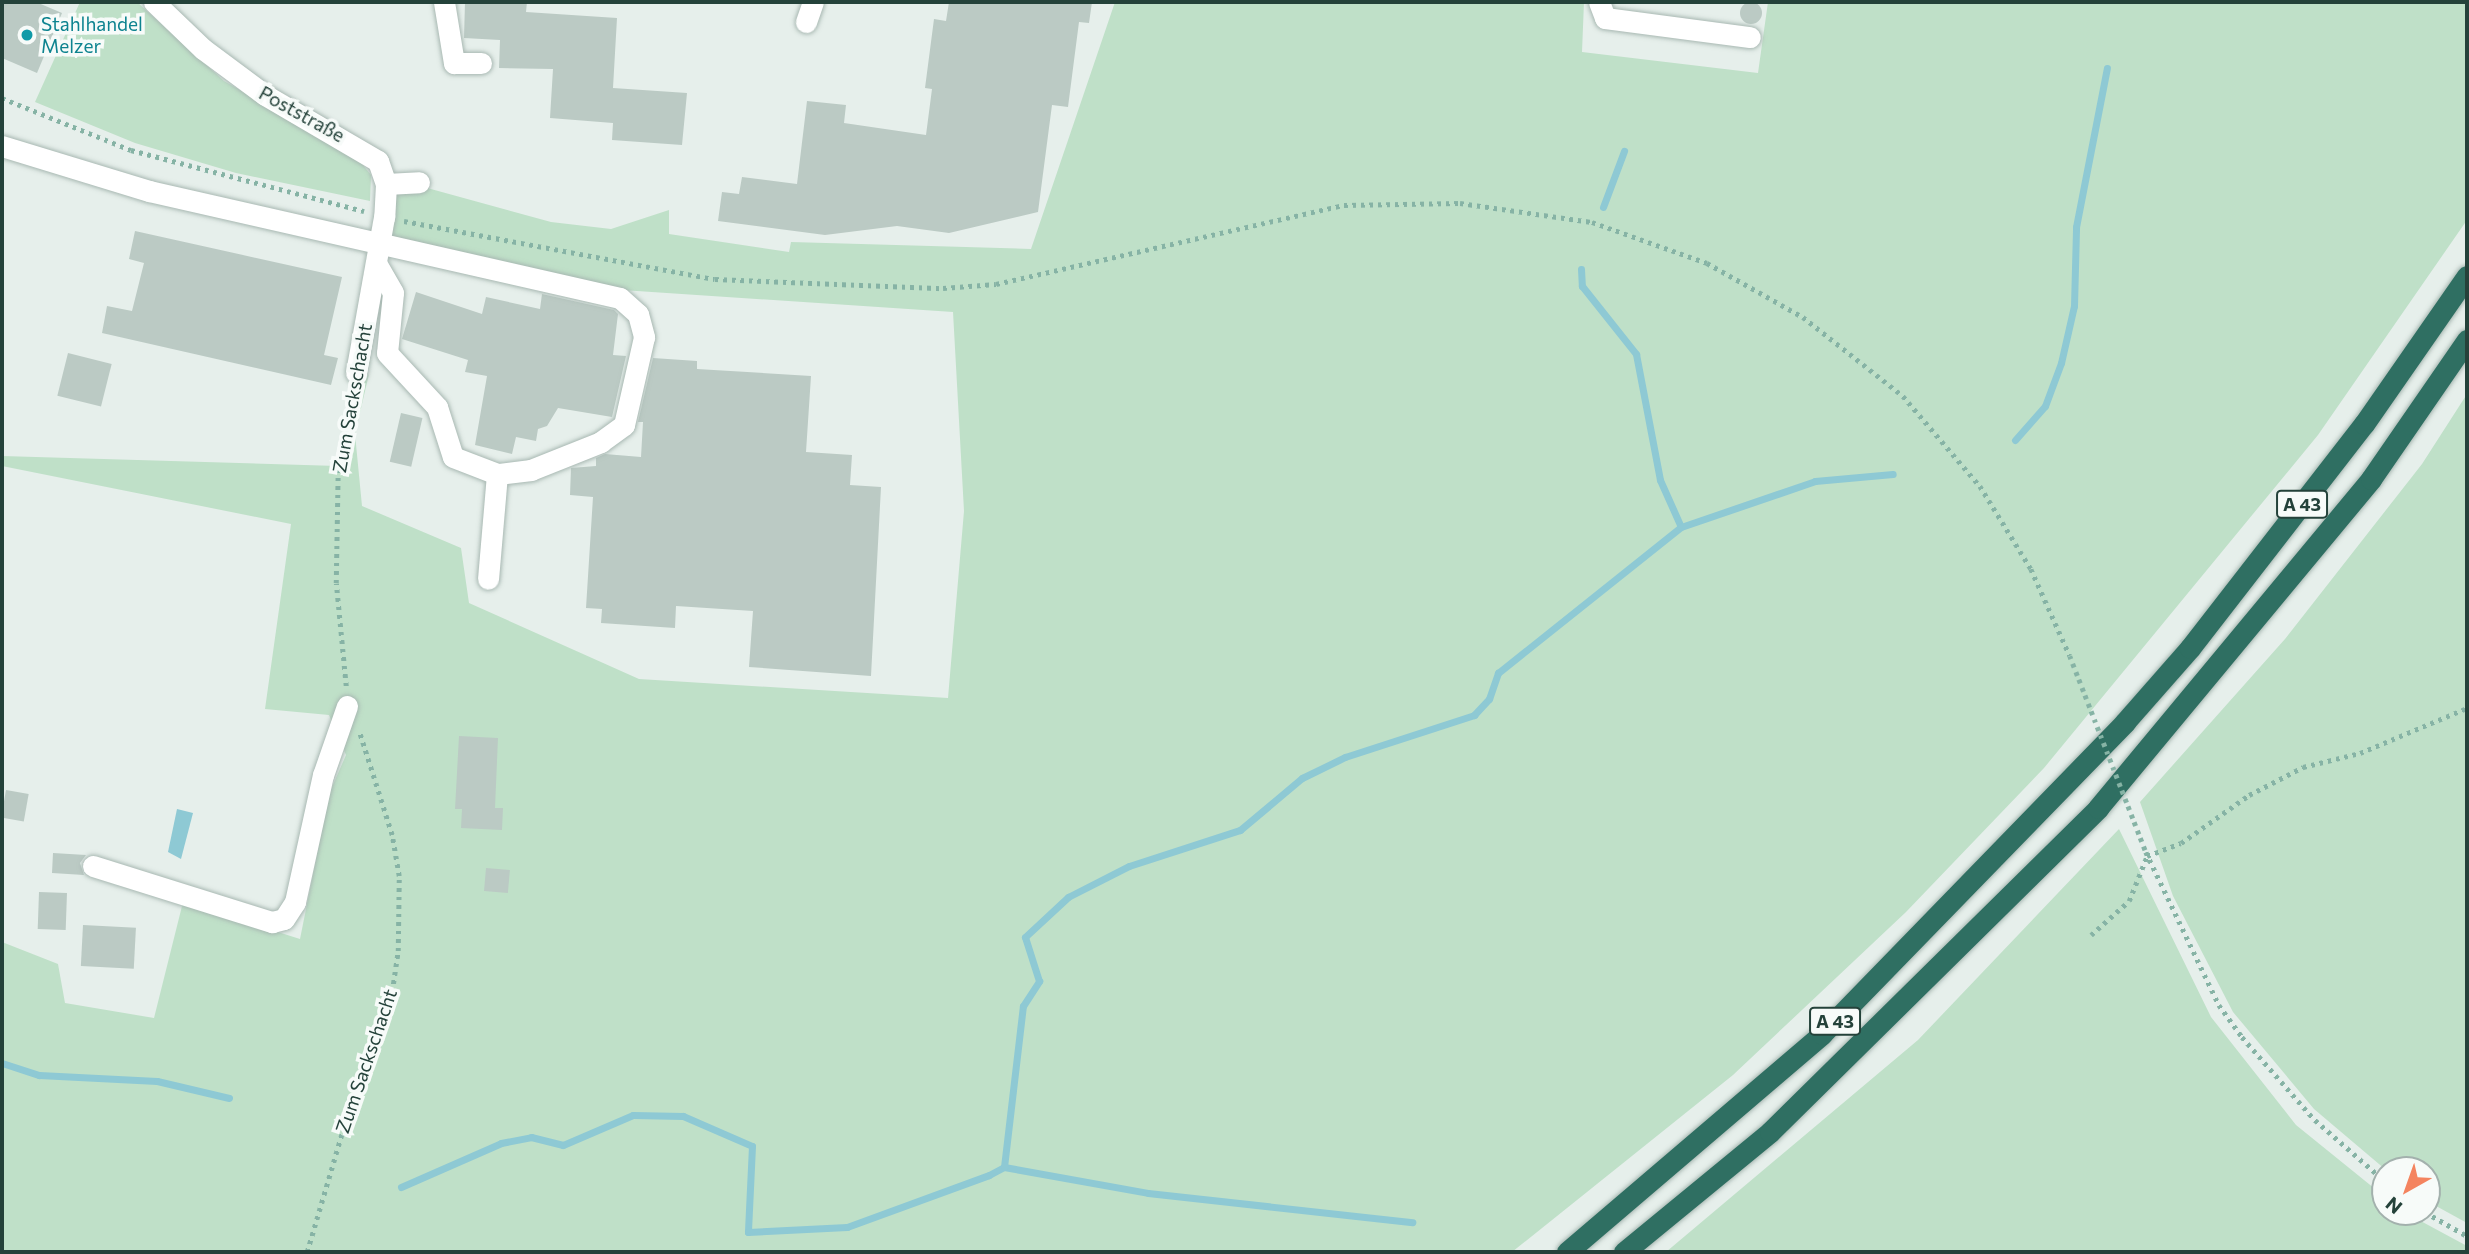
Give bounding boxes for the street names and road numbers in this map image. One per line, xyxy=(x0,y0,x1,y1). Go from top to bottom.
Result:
street label: Poststraße xyxy=(255,81,349,147)
street label: Zum Sackschacht xyxy=(328,322,376,474)
road number: A 43 xyxy=(2276,490,2328,518)
street label: Zum Sackschacht xyxy=(331,986,401,1136)
road number: A 43 xyxy=(1809,1006,1861,1036)

